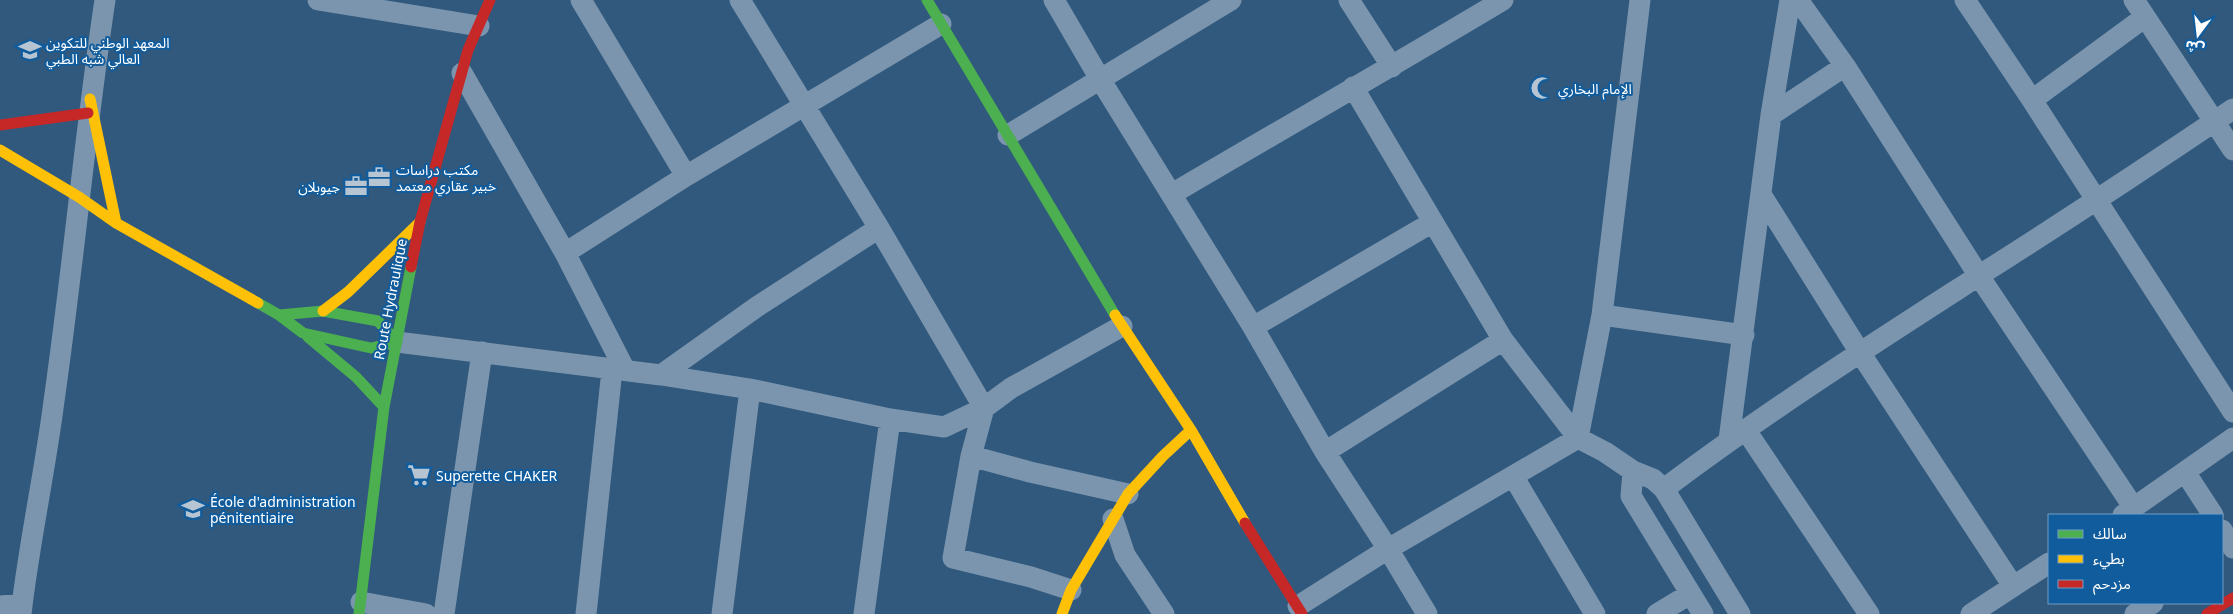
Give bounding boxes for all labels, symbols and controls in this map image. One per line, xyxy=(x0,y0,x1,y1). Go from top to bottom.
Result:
north arrow xyxy=(2173,10,2223,60)
place label: المعهد الوطني للتكوين العالي شبه الطبي xyxy=(46,33,170,70)
text: ش xyxy=(2183,36,2206,60)
school or university icon: المعهد الوطني للتكوين العالي شبه الطبي xyxy=(17,37,43,63)
mosque icon: الإمام البخاري xyxy=(1529,75,1555,101)
place label: الإمام البخاري xyxy=(1558,79,1632,100)
place label: مكتب دراسات خبير عقاري معتمد xyxy=(396,160,496,197)
office icon: مكتب دراسات خبير عقاري معتمد xyxy=(366,164,392,190)
office icon: جيوبلان xyxy=(343,173,369,199)
place label: جيوبلان xyxy=(298,177,340,196)
street label: Route Hydraulique xyxy=(369,237,411,361)
supermarket icon: Superette CHAKER xyxy=(406,462,432,488)
place label: Superette CHAKER xyxy=(436,466,558,485)
place label: École d'administration pénitentiaire xyxy=(210,492,356,527)
school or university icon: École d'administration pénitentiaire xyxy=(180,496,206,522)
legend xyxy=(2048,514,2223,604)
text: سالك xyxy=(2093,523,2127,543)
text: بطيء xyxy=(2093,548,2125,570)
text: مزدحم xyxy=(2093,573,2131,595)

